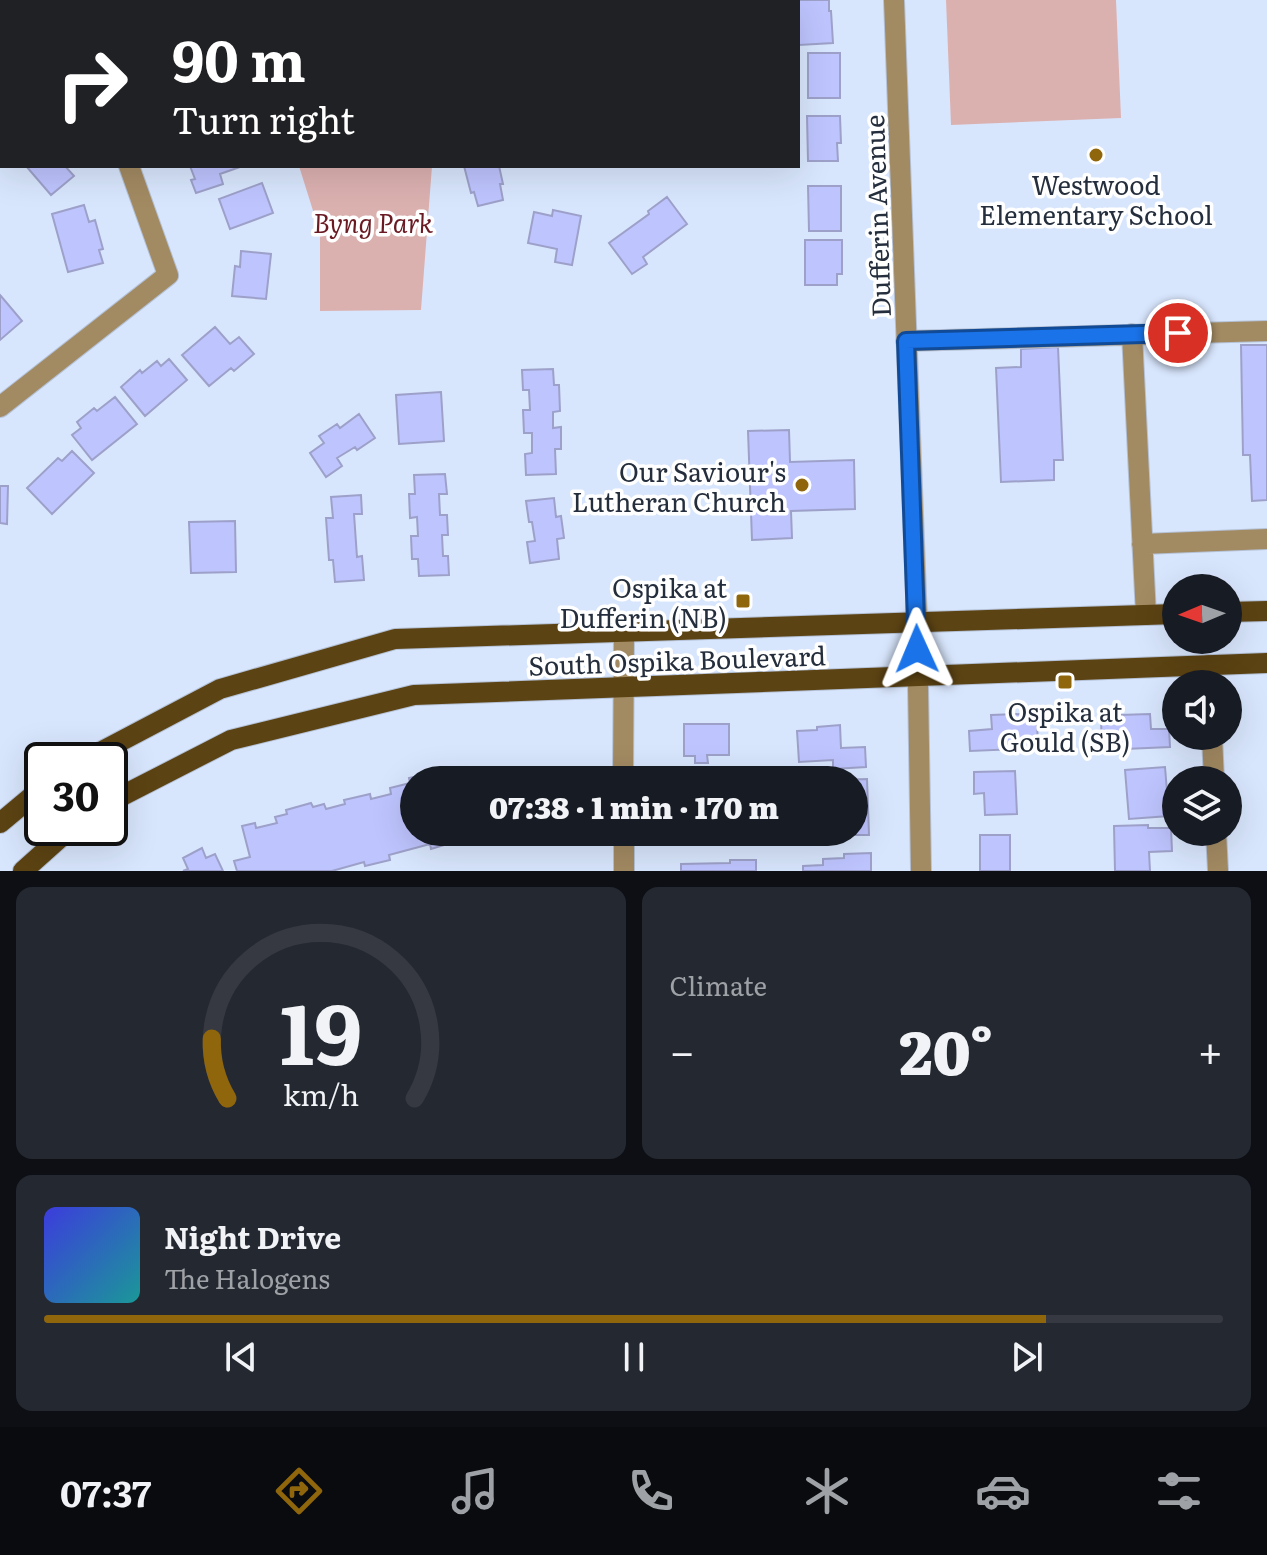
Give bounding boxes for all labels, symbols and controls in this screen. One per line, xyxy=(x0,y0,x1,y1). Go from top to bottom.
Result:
text: 90 m xyxy=(172,16,306,99)
icon: right xyxy=(40,32,144,136)
text: Turn right xyxy=(172,92,355,145)
street label: Dufferin Avenue xyxy=(853,114,899,318)
marker: Westwood Elementary School xyxy=(1087,146,1105,164)
place label: Westwood Elementary School xyxy=(979,164,1213,233)
park label: Byng Park xyxy=(313,202,434,241)
pin xyxy=(1144,299,1212,367)
icon: arrive xyxy=(1156,311,1200,355)
place label: Our Saviour's Lutheran Church xyxy=(572,451,786,520)
marker: Our Saviour's Lutheran Church xyxy=(793,476,811,494)
place label: Ospika at Dufferin (NB) xyxy=(559,567,727,636)
north arrow xyxy=(1162,574,1242,654)
map controls xyxy=(1162,574,1242,846)
marker: Ospika at Dufferin (NB) xyxy=(734,592,752,610)
position arrow xyxy=(875,607,959,691)
street label: South Ospika Boulevard xyxy=(528,634,826,684)
button: sound xyxy=(1162,670,1242,750)
marker: Ospika at Gould (SB) xyxy=(1056,673,1074,691)
place label: Ospika at Gould (SB) xyxy=(1000,691,1130,760)
speed limit sign: 30 xyxy=(24,742,128,846)
button: layers xyxy=(1162,766,1242,846)
text: 07:38 · 1 min · 170 m xyxy=(489,784,779,828)
text: Climate xyxy=(670,965,767,1004)
text: 19 xyxy=(280,967,362,1091)
text: 20° xyxy=(899,1004,993,1093)
text: − xyxy=(670,1016,695,1082)
text: + xyxy=(1197,1016,1223,1082)
text: km/h xyxy=(283,1072,359,1115)
text: Night Drive xyxy=(164,1214,341,1258)
text: The Halogens xyxy=(164,1258,330,1297)
icon: previous xyxy=(219,1335,263,1379)
icon: pause xyxy=(612,1335,656,1379)
icon: next xyxy=(1005,1335,1049,1379)
icon: directions xyxy=(271,1463,327,1519)
icon: music xyxy=(447,1463,503,1519)
icon: phone xyxy=(623,1463,679,1519)
icon: climate xyxy=(799,1463,855,1519)
icon: car xyxy=(975,1463,1031,1519)
icon: filters xyxy=(1151,1463,1207,1519)
text: 07:37 xyxy=(60,1465,151,1518)

